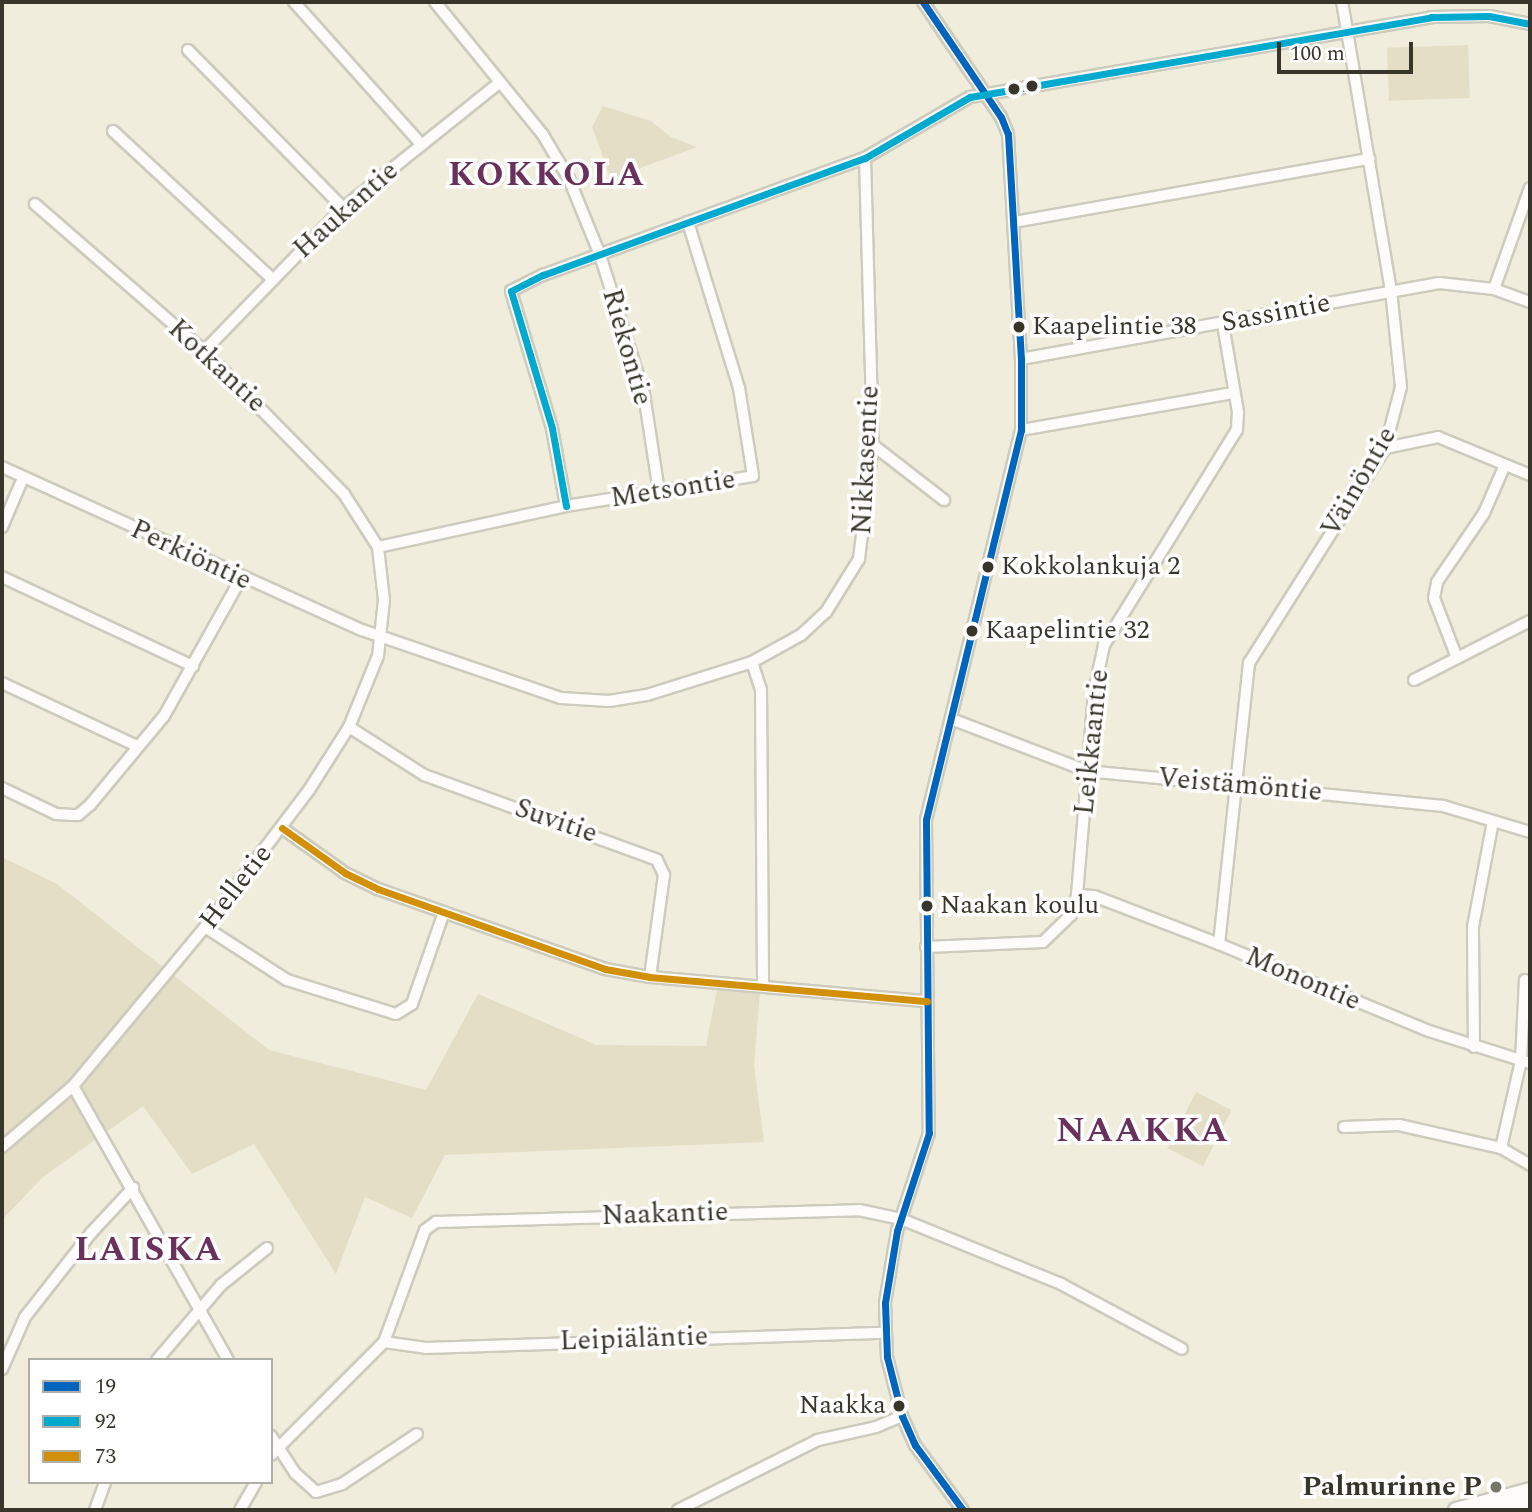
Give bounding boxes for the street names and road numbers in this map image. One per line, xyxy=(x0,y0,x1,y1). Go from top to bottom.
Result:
street label: Haukantie xyxy=(287,154,405,266)
street label: Riekontie xyxy=(594,285,660,409)
street label: Sassintie xyxy=(1219,286,1333,340)
street label: Kotkantie xyxy=(161,312,273,420)
street label: Nikkasentie xyxy=(845,384,887,536)
street label: Väinöntie xyxy=(1314,421,1404,543)
street label: Metsontie xyxy=(608,463,738,515)
street label: Perkiöntie xyxy=(125,512,257,598)
street label: Leikkaantie xyxy=(1068,667,1116,817)
street label: Veistämöntie xyxy=(1156,761,1324,809)
street label: Suvitie xyxy=(510,791,602,851)
street label: Helletie xyxy=(192,838,280,936)
street label: Monontie xyxy=(1240,940,1366,1018)
street label: Naakantie xyxy=(601,1195,729,1233)
street label: Leipiäläntie xyxy=(559,1320,709,1358)

